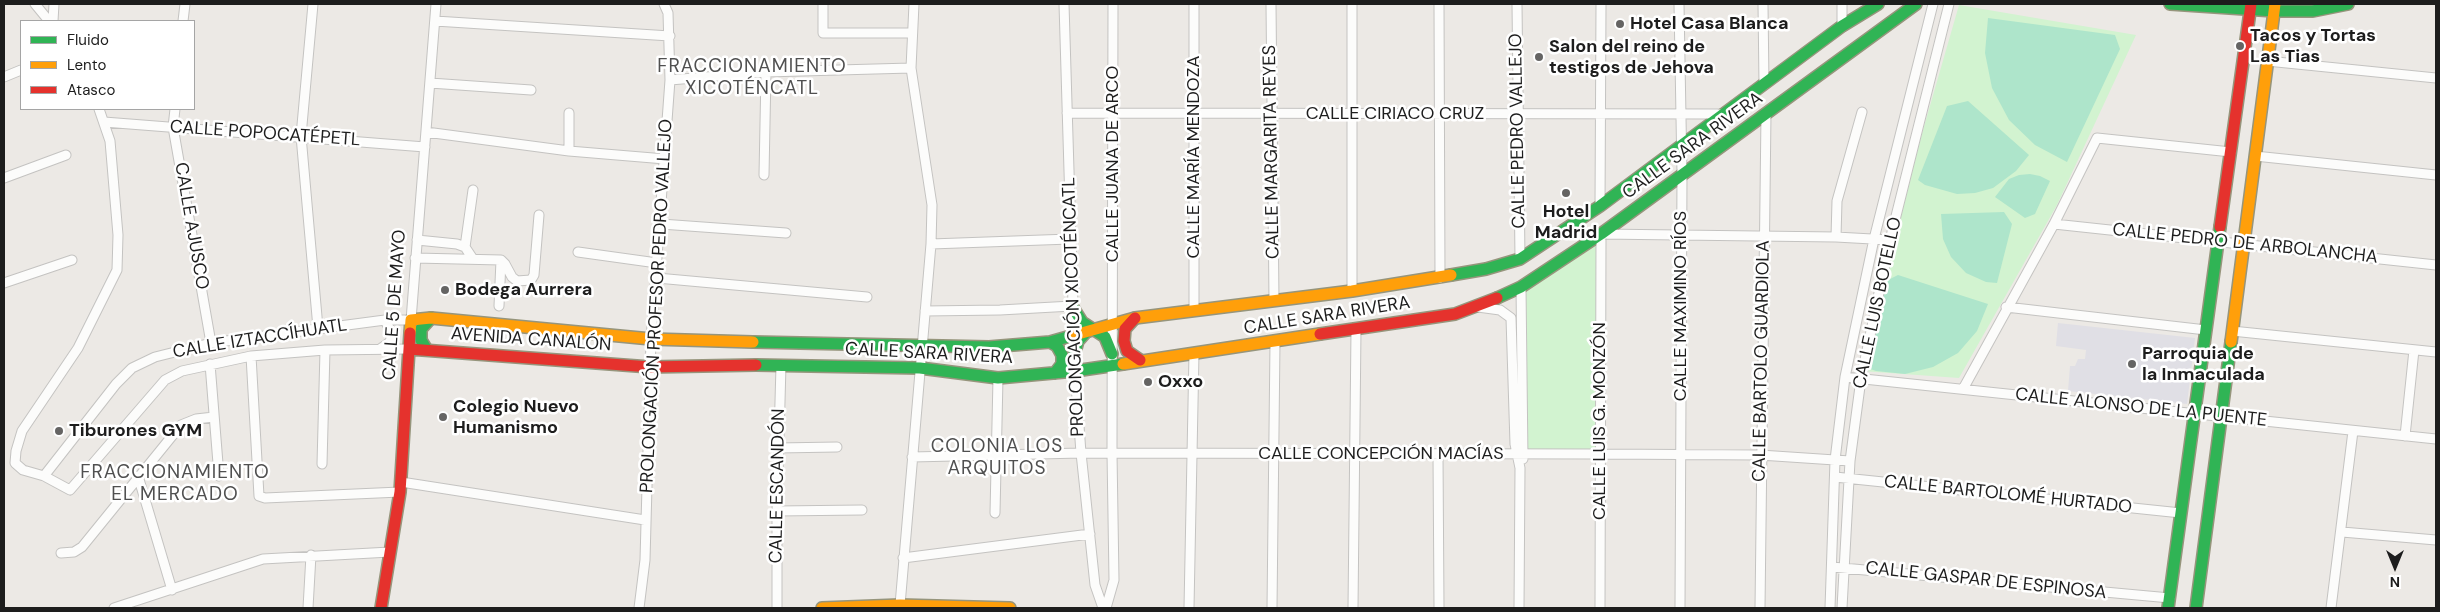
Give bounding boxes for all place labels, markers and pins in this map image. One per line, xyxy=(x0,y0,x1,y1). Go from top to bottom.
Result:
place label: Hotel Casa Blanca xyxy=(1630,13,1789,35)
marker: Hotel Casa Blanca xyxy=(1614,18,1626,30)
place label: Tacos y Tortas Las Tias xyxy=(2250,25,2376,68)
place label: Salon del reino de testigos de Jehova xyxy=(1549,36,1714,78)
marker: Tacos y Tortas Las Tias xyxy=(2234,40,2246,52)
marker: Salon del reino de testigos de Jehova xyxy=(1533,51,1545,63)
marker: Hotel Madrid xyxy=(1560,187,1572,199)
place label: Hotel Madrid xyxy=(1535,201,1597,243)
place label: Bodega Aurrera xyxy=(455,279,592,301)
marker: Bodega Aurrera xyxy=(439,284,451,296)
place label: Parroquia de la Inmaculada xyxy=(2142,343,2265,386)
marker: Parroquia de la Inmaculada xyxy=(2126,358,2138,370)
place label: Oxxo xyxy=(1158,371,1203,393)
marker: Oxxo xyxy=(1142,376,1154,388)
place label: Colegio Nuevo Humanismo xyxy=(453,396,579,438)
marker: Colegio Nuevo Humanismo xyxy=(437,411,449,423)
place label: Tiburones GYM xyxy=(69,420,202,442)
marker: Tiburones GYM xyxy=(53,425,65,437)

